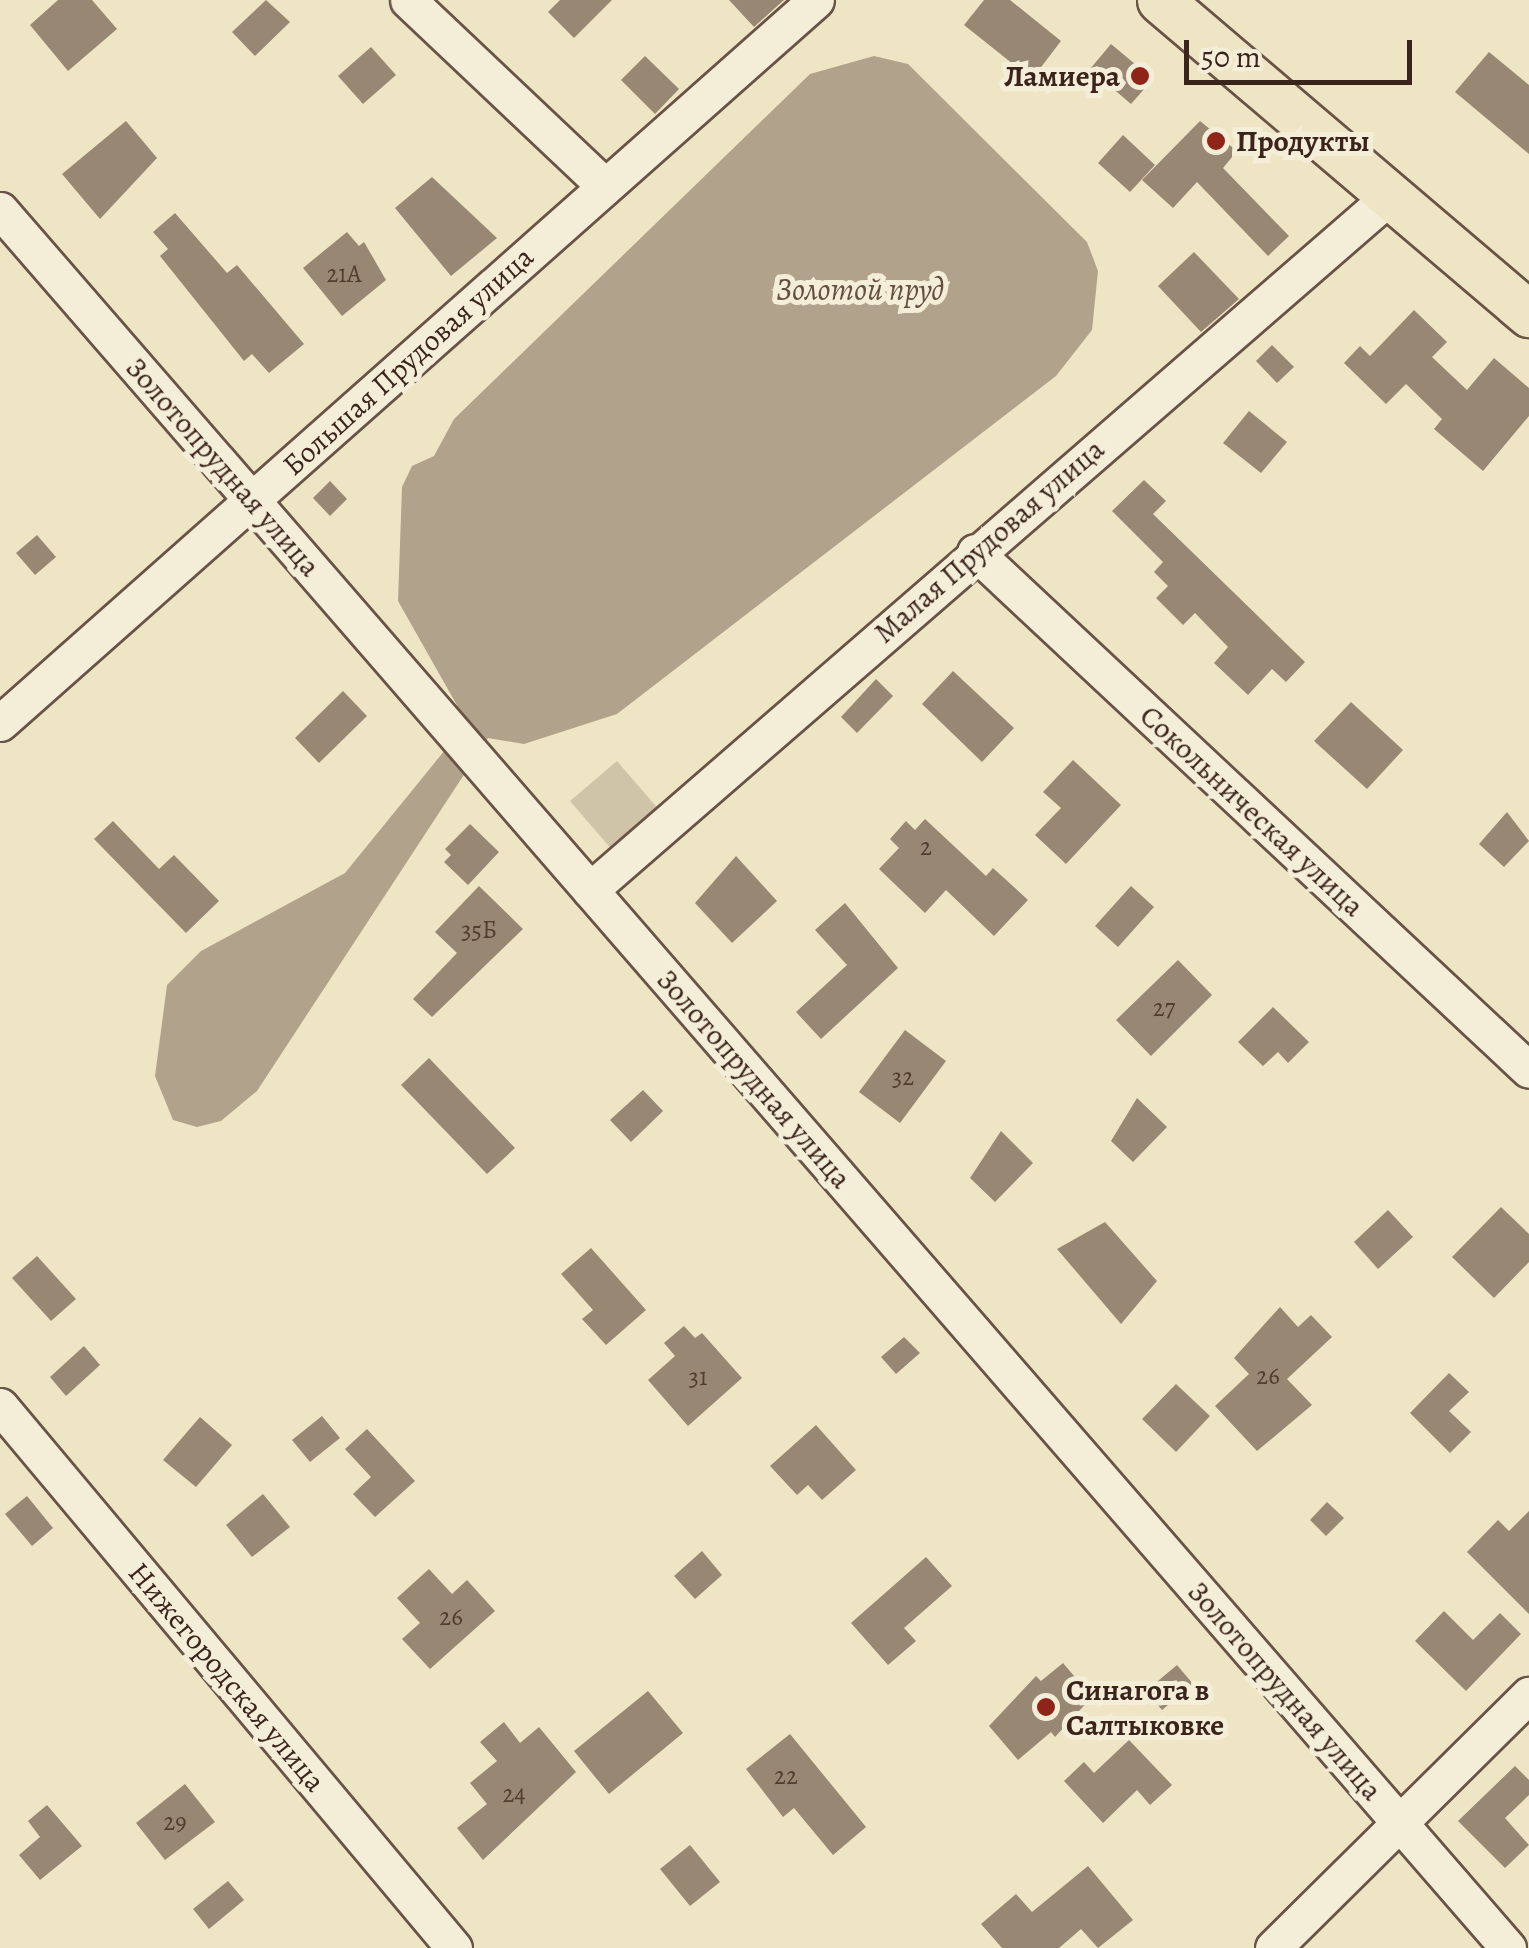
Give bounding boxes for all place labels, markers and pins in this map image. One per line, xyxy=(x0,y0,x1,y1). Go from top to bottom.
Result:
place label: Ламиера xyxy=(1004,58,1120,94)
marker: Ламиера xyxy=(1129,65,1151,87)
place label: Продукты xyxy=(1236,123,1370,159)
marker: Продукты xyxy=(1205,130,1227,152)
place label: Синагога в Салтыковке xyxy=(1066,1672,1224,1742)
marker: Синагога в Салтыковке xyxy=(1035,1696,1057,1718)

